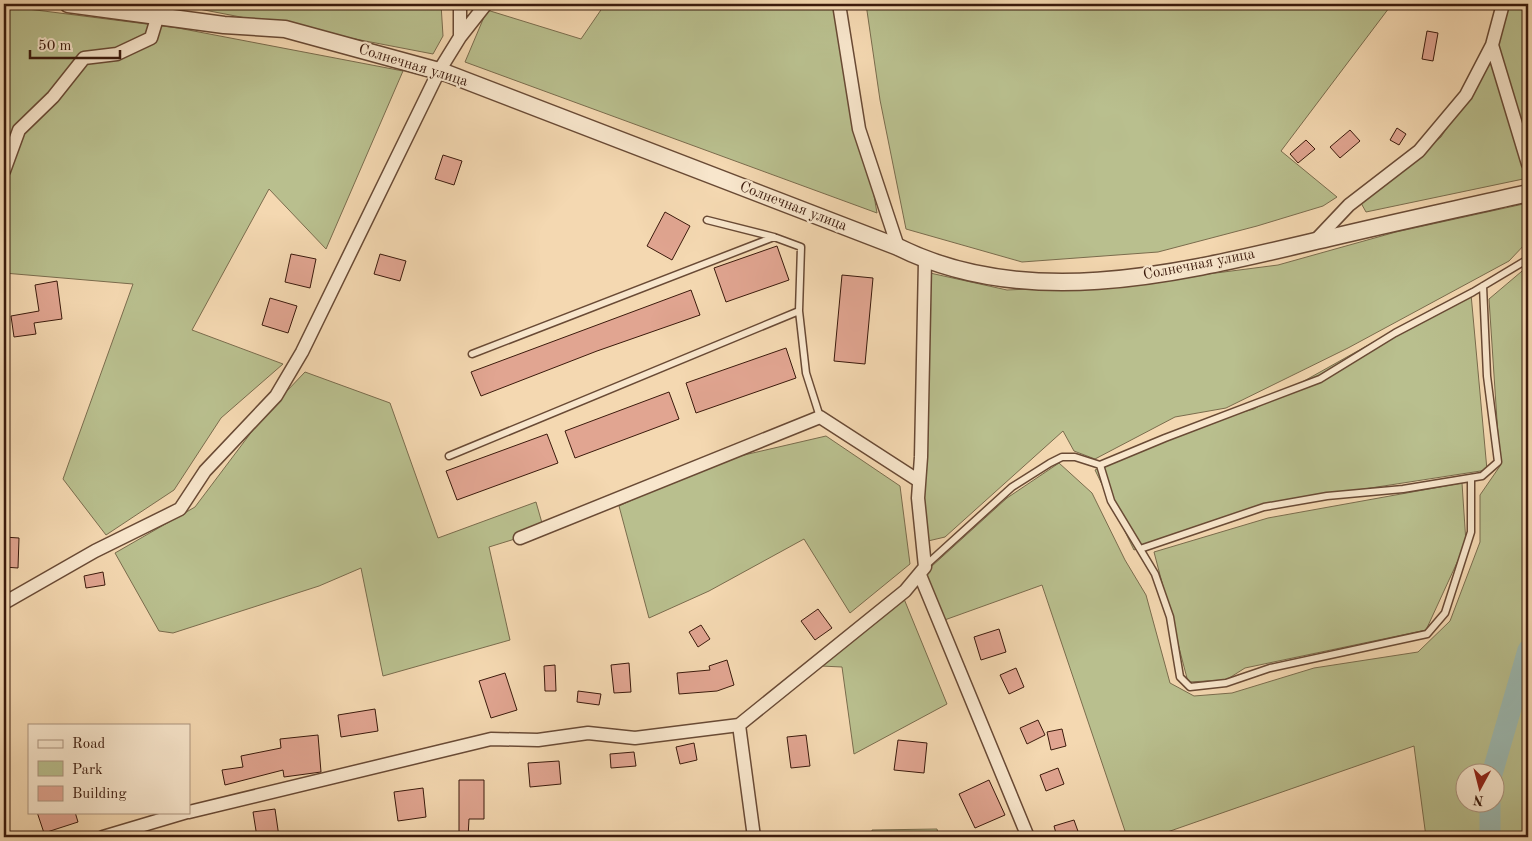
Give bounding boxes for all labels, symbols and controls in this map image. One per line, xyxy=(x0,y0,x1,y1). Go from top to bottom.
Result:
scale bar xyxy=(30,28,120,60)
text: 50 m xyxy=(38,39,72,54)
street label: Солнечная улица xyxy=(356,42,470,90)
street label: Солнечная улица xyxy=(737,180,849,235)
street label: Солнечная улица xyxy=(1142,247,1257,283)
legend xyxy=(28,724,190,814)
text: Road xyxy=(72,737,106,752)
text: Park xyxy=(72,763,103,778)
north arrow xyxy=(1454,764,1504,814)
text: Building xyxy=(72,787,127,802)
text: N xyxy=(1472,792,1485,808)

